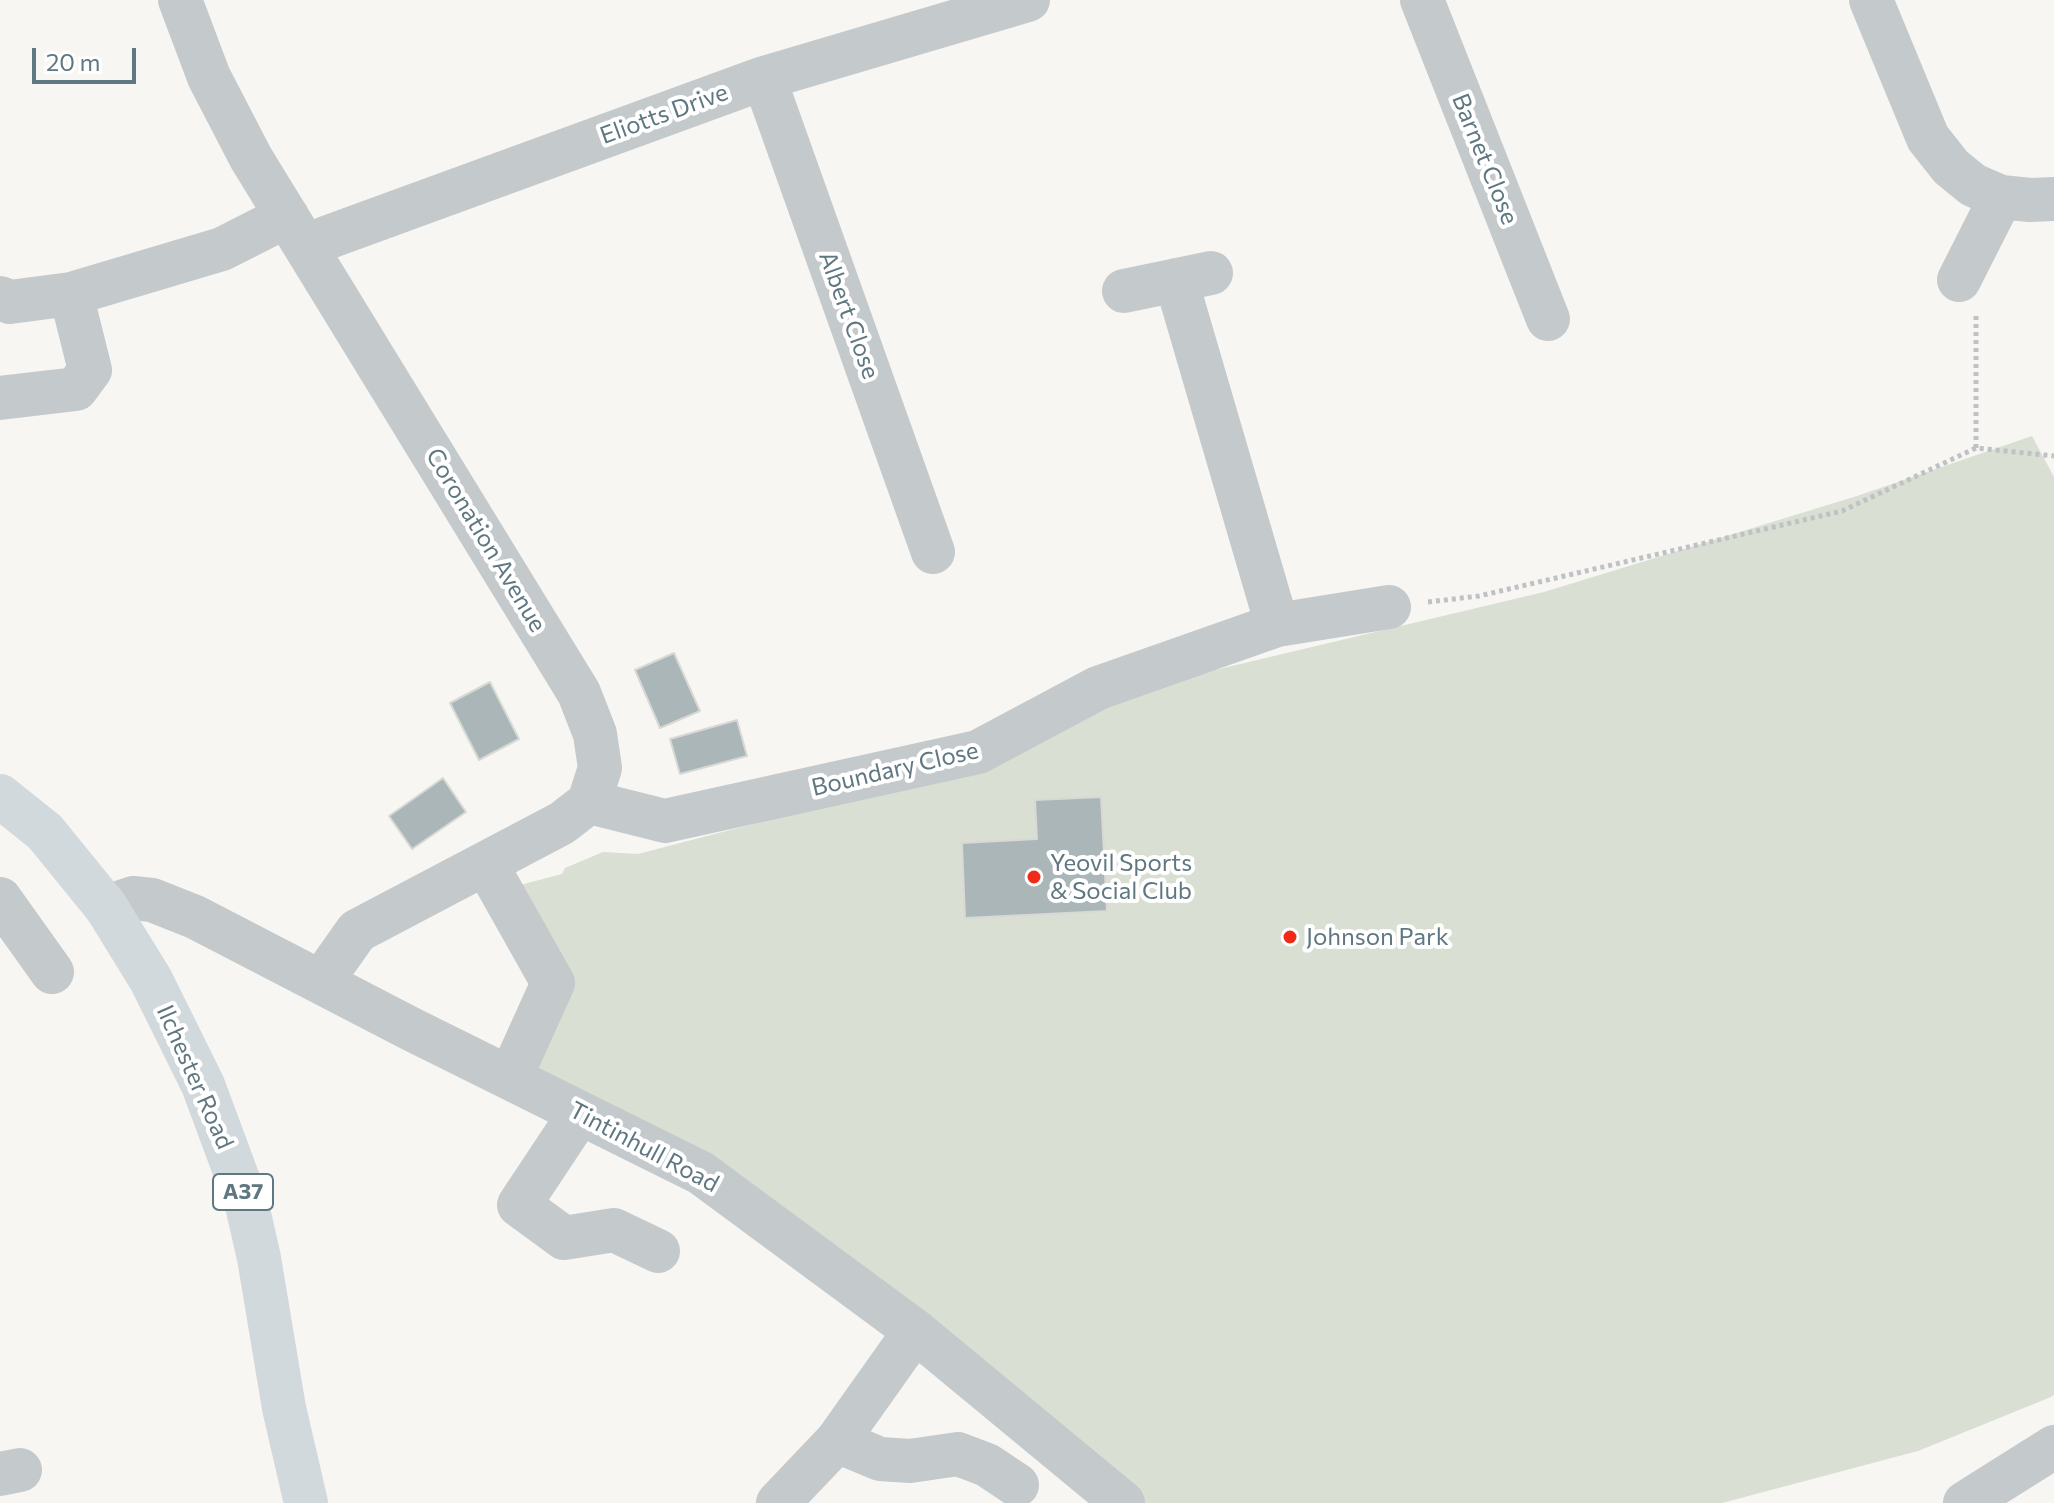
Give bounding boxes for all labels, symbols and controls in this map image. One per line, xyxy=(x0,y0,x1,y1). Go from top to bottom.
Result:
scale bar xyxy=(36,32,140,82)
text: 20 m xyxy=(46,47,100,76)
street label: Eliotts Drive xyxy=(596,78,732,150)
street label: Barnet Close xyxy=(1446,89,1524,229)
street label: Albert Close xyxy=(813,247,885,383)
street label: Coronation Avenue xyxy=(420,443,552,637)
street label: Boundary Close xyxy=(809,736,981,802)
place label: Yeovil Sports & Social Club xyxy=(1050,849,1192,905)
marker: Yeovil Sports & Social Club xyxy=(1025,868,1043,886)
place label: Johnson Park xyxy=(1306,923,1449,951)
marker: Johnson Park xyxy=(1281,928,1299,946)
street label: Ilchester Road xyxy=(150,1001,240,1153)
street label: Tintinhull Road xyxy=(564,1096,724,1198)
road number: A37 xyxy=(213,1174,273,1210)

